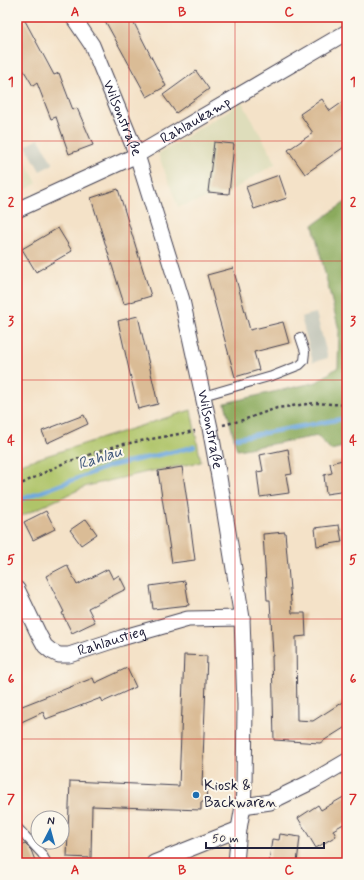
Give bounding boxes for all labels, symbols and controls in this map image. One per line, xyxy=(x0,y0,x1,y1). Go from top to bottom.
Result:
text: A xyxy=(71,4,79,21)
text: B xyxy=(178,4,187,21)
text: C xyxy=(284,4,294,21)
text: 1 xyxy=(8,74,14,91)
text: 1 xyxy=(350,74,356,91)
street label: Wilsonstraße xyxy=(98,77,146,159)
street label: Rahlaukamp xyxy=(157,92,235,149)
text: 2 xyxy=(8,194,15,211)
text: 2 xyxy=(350,194,357,211)
text: 3 xyxy=(8,313,14,330)
text: 3 xyxy=(350,313,356,330)
street label: Wilsonstraße xyxy=(192,388,227,471)
text: 4 xyxy=(7,433,15,450)
text: 4 xyxy=(349,433,357,450)
water label: Rahlau xyxy=(75,441,125,475)
text: 5 xyxy=(7,552,15,569)
text: 5 xyxy=(349,552,357,569)
street label: Rahlaustieg xyxy=(75,622,148,661)
text: 6 xyxy=(8,671,15,688)
text: 6 xyxy=(350,671,357,688)
place label: Kiosk & Backwaren xyxy=(204,776,278,813)
marker: Kiosk & Backwaren xyxy=(191,790,201,800)
text: 7 xyxy=(7,791,15,808)
text: 7 xyxy=(349,791,357,808)
north arrow xyxy=(30,810,70,850)
text: N xyxy=(47,814,55,828)
scale bar xyxy=(206,824,324,850)
text: 50 m xyxy=(212,831,239,847)
text: A xyxy=(71,862,79,879)
text: B xyxy=(178,862,187,879)
text: C xyxy=(284,862,294,879)

